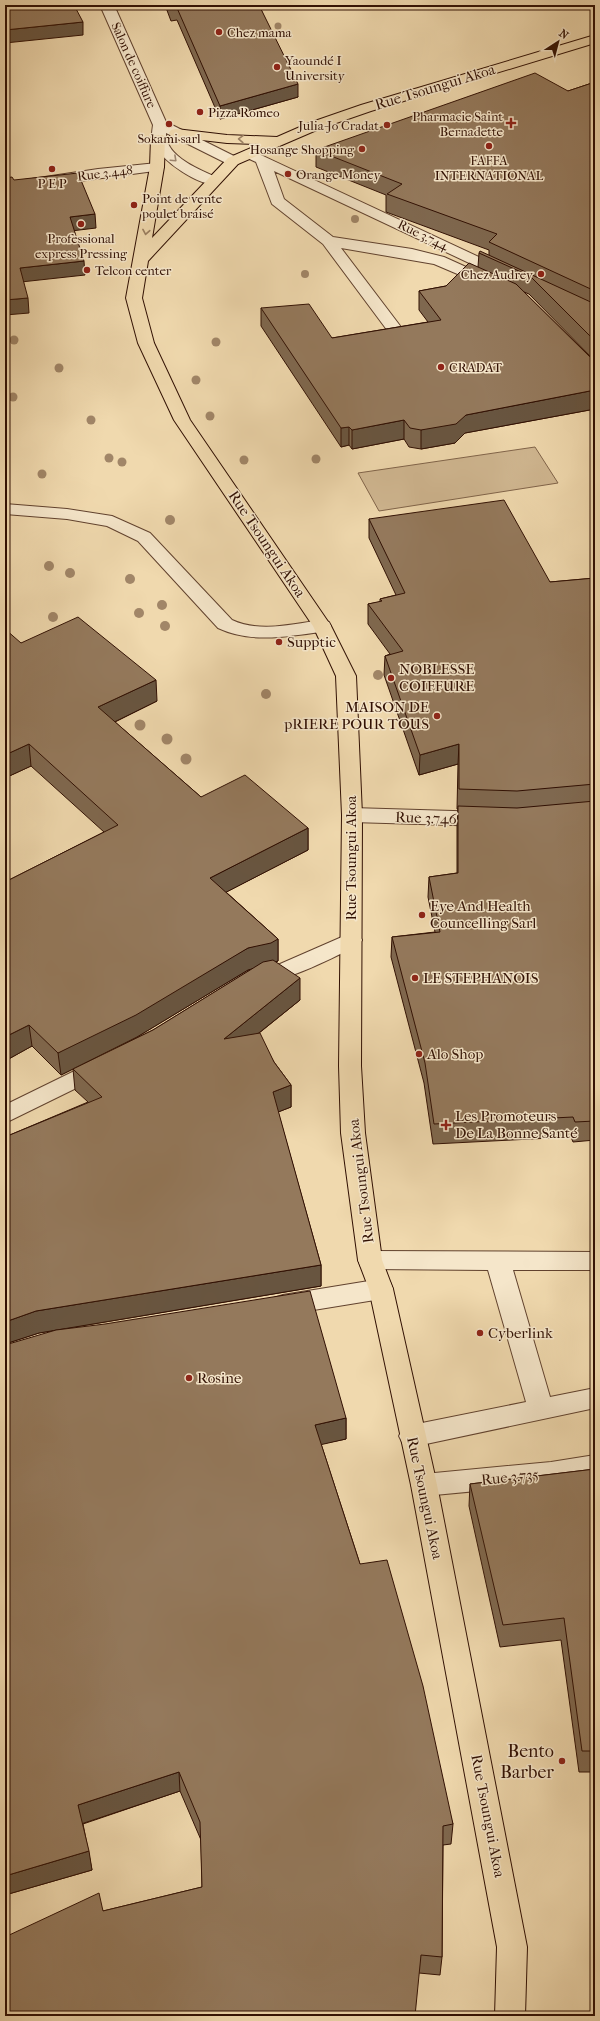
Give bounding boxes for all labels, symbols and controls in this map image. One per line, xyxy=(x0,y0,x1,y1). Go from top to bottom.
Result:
street label: Salon de coiffure xyxy=(108,20,160,111)
north arrow xyxy=(538,22,578,62)
place label: Chez mama xyxy=(227,25,293,40)
marker: Chez mama xyxy=(214,27,224,37)
text: N xyxy=(556,27,571,42)
place label: Yaoundé I University xyxy=(284,53,346,83)
street label: Rue Tsoungui Akoa xyxy=(373,60,498,114)
marker: Yaoundé I University xyxy=(272,62,282,72)
place label: Pizza Romeo xyxy=(208,105,280,120)
marker: Pizza Romeo xyxy=(195,107,205,117)
place label: Pharmacie Saint Bernadette xyxy=(412,109,504,139)
place label: Julia-Jo Cradat xyxy=(297,118,379,133)
marker: Pharmacie Saint Bernadette xyxy=(506,118,516,128)
marker: Sokami sarl xyxy=(164,119,174,129)
marker: Julia-Jo Cradat xyxy=(382,120,392,130)
place label: Sokami sarl xyxy=(137,131,201,146)
one-way arrow xyxy=(238,135,244,143)
marker: FAFFA INTERNATIONAL xyxy=(484,141,494,151)
place label: Hosange Shopping xyxy=(250,142,355,157)
marker: Hosange Shopping xyxy=(357,144,367,154)
place label: FAFFA INTERNATIONAL xyxy=(435,153,543,183)
one-way arrow xyxy=(169,154,177,161)
street label: Rue 3.448 xyxy=(76,162,134,184)
marker: P E P xyxy=(47,164,57,174)
place label: Orange Money xyxy=(296,167,382,182)
marker: Orange Money xyxy=(283,169,293,179)
place label: P E P xyxy=(37,176,67,191)
place label: Point de vente poulet braisé xyxy=(141,191,223,221)
marker: Point de vente poulet braisé xyxy=(129,200,139,210)
street label: Rue 3.744 xyxy=(395,216,451,254)
marker: Professional express Pressing xyxy=(76,219,86,229)
one-way arrow xyxy=(142,229,150,235)
place label: Professional express Pressing xyxy=(35,231,128,261)
place label: Telcon center xyxy=(95,263,172,278)
marker: Telcon center xyxy=(82,265,92,275)
place label: Chez Audrey xyxy=(461,267,534,282)
marker: Chez Audrey xyxy=(536,269,546,279)
place label: CRADAT xyxy=(449,360,502,375)
marker: CRADAT xyxy=(436,362,446,372)
street label: Rue Tsoungui Akoa xyxy=(225,487,310,602)
place label: Supptic xyxy=(287,633,336,651)
marker: Supptic xyxy=(274,637,284,647)
place label: NOBLESSE COIFFURE xyxy=(399,660,474,695)
marker: NOBLESSE COIFFURE xyxy=(386,673,396,683)
place label: MAISON DE pRIERE POUR TOUS xyxy=(283,698,429,733)
marker: MAISON DE pRIERE POUR TOUS xyxy=(432,711,442,721)
street label: Rue Tsoungui Akoa xyxy=(342,794,360,920)
street label: Rue 3.746 xyxy=(395,808,458,828)
place label: Eye And Health Councelling Sarl xyxy=(430,897,536,932)
marker: Eye And Health Councelling Sarl xyxy=(417,910,427,920)
place label: LE STEPHANOIS xyxy=(423,969,539,987)
marker: LE STEPHANOIS xyxy=(410,973,420,983)
place label: Alo Shop xyxy=(426,1045,483,1063)
marker: Alo Shop xyxy=(414,1049,424,1059)
place label: Les Promoteurs De La Bonne Santé xyxy=(455,1107,578,1142)
street label: Rue Tsoungui Akoa xyxy=(344,1117,378,1244)
marker: Les Promoteurs De La Bonne Santé xyxy=(440,1119,452,1131)
place label: Cyberlink xyxy=(488,1324,553,1342)
marker: Cyberlink xyxy=(475,1328,485,1338)
place label: Rosine xyxy=(197,1369,242,1387)
marker: Rosine xyxy=(184,1373,194,1383)
street label: Rue Tsoungui Akoa xyxy=(403,1435,447,1562)
street label: Rue 3.735 xyxy=(480,1465,540,1489)
place label: Bento Barber xyxy=(500,1741,554,1783)
street label: Rue Tsoungui Akoa xyxy=(467,1753,509,1880)
marker: Bento Barber xyxy=(557,1756,567,1766)

